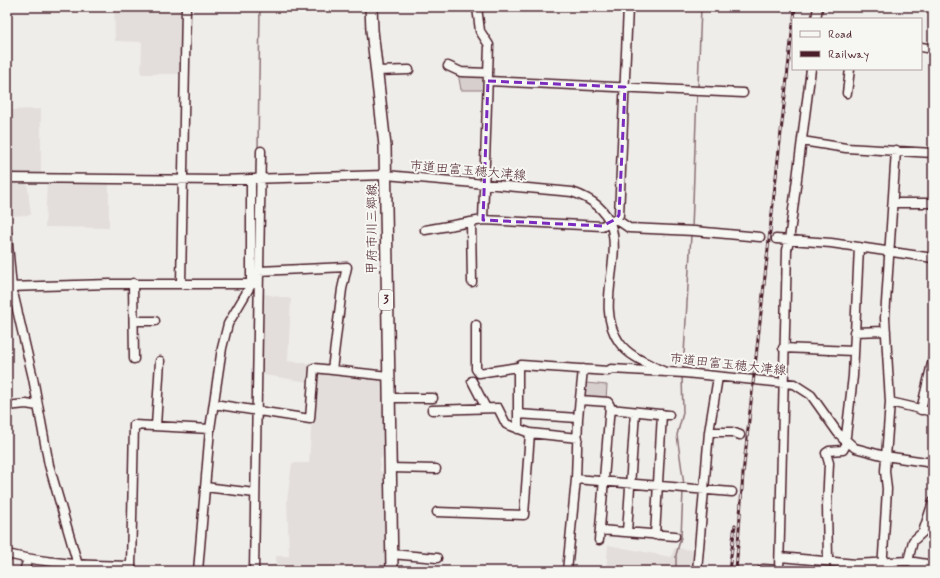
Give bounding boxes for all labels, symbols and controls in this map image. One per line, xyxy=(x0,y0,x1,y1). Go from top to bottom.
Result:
legend xyxy=(792,18,922,70)
text: Road xyxy=(828,27,852,43)
text: Railway xyxy=(828,47,870,63)
street label: 市道田富玉穂大津線 xyxy=(409,157,528,185)
street label: 甲府市川三郷線 xyxy=(364,183,381,275)
road number: 3 xyxy=(379,290,393,310)
street label: 市道田富玉穂大津線 xyxy=(669,350,788,380)

